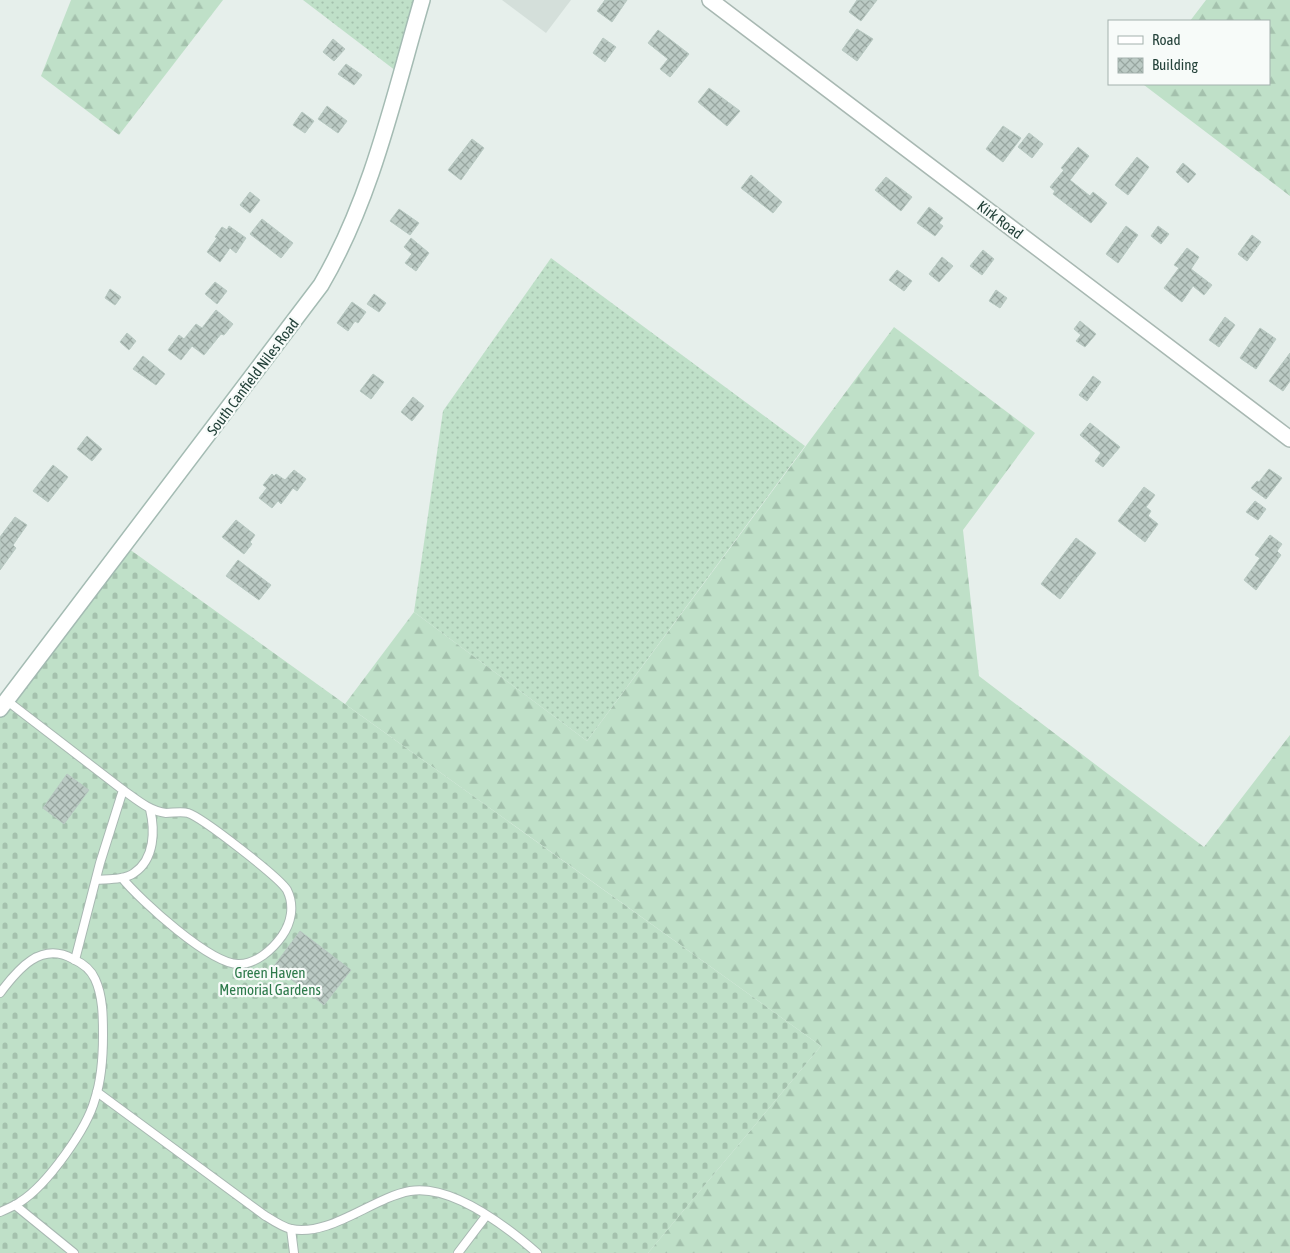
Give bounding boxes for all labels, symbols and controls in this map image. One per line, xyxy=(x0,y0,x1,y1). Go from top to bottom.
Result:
legend xyxy=(1108,20,1270,85)
text: Road xyxy=(1152,31,1181,48)
text: Building xyxy=(1152,56,1198,73)
street label: Kirk Road xyxy=(974,197,1026,242)
street label: South Canfield Niles Road xyxy=(203,315,302,438)
park label: Green Haven Memorial Gardens xyxy=(219,964,321,998)

